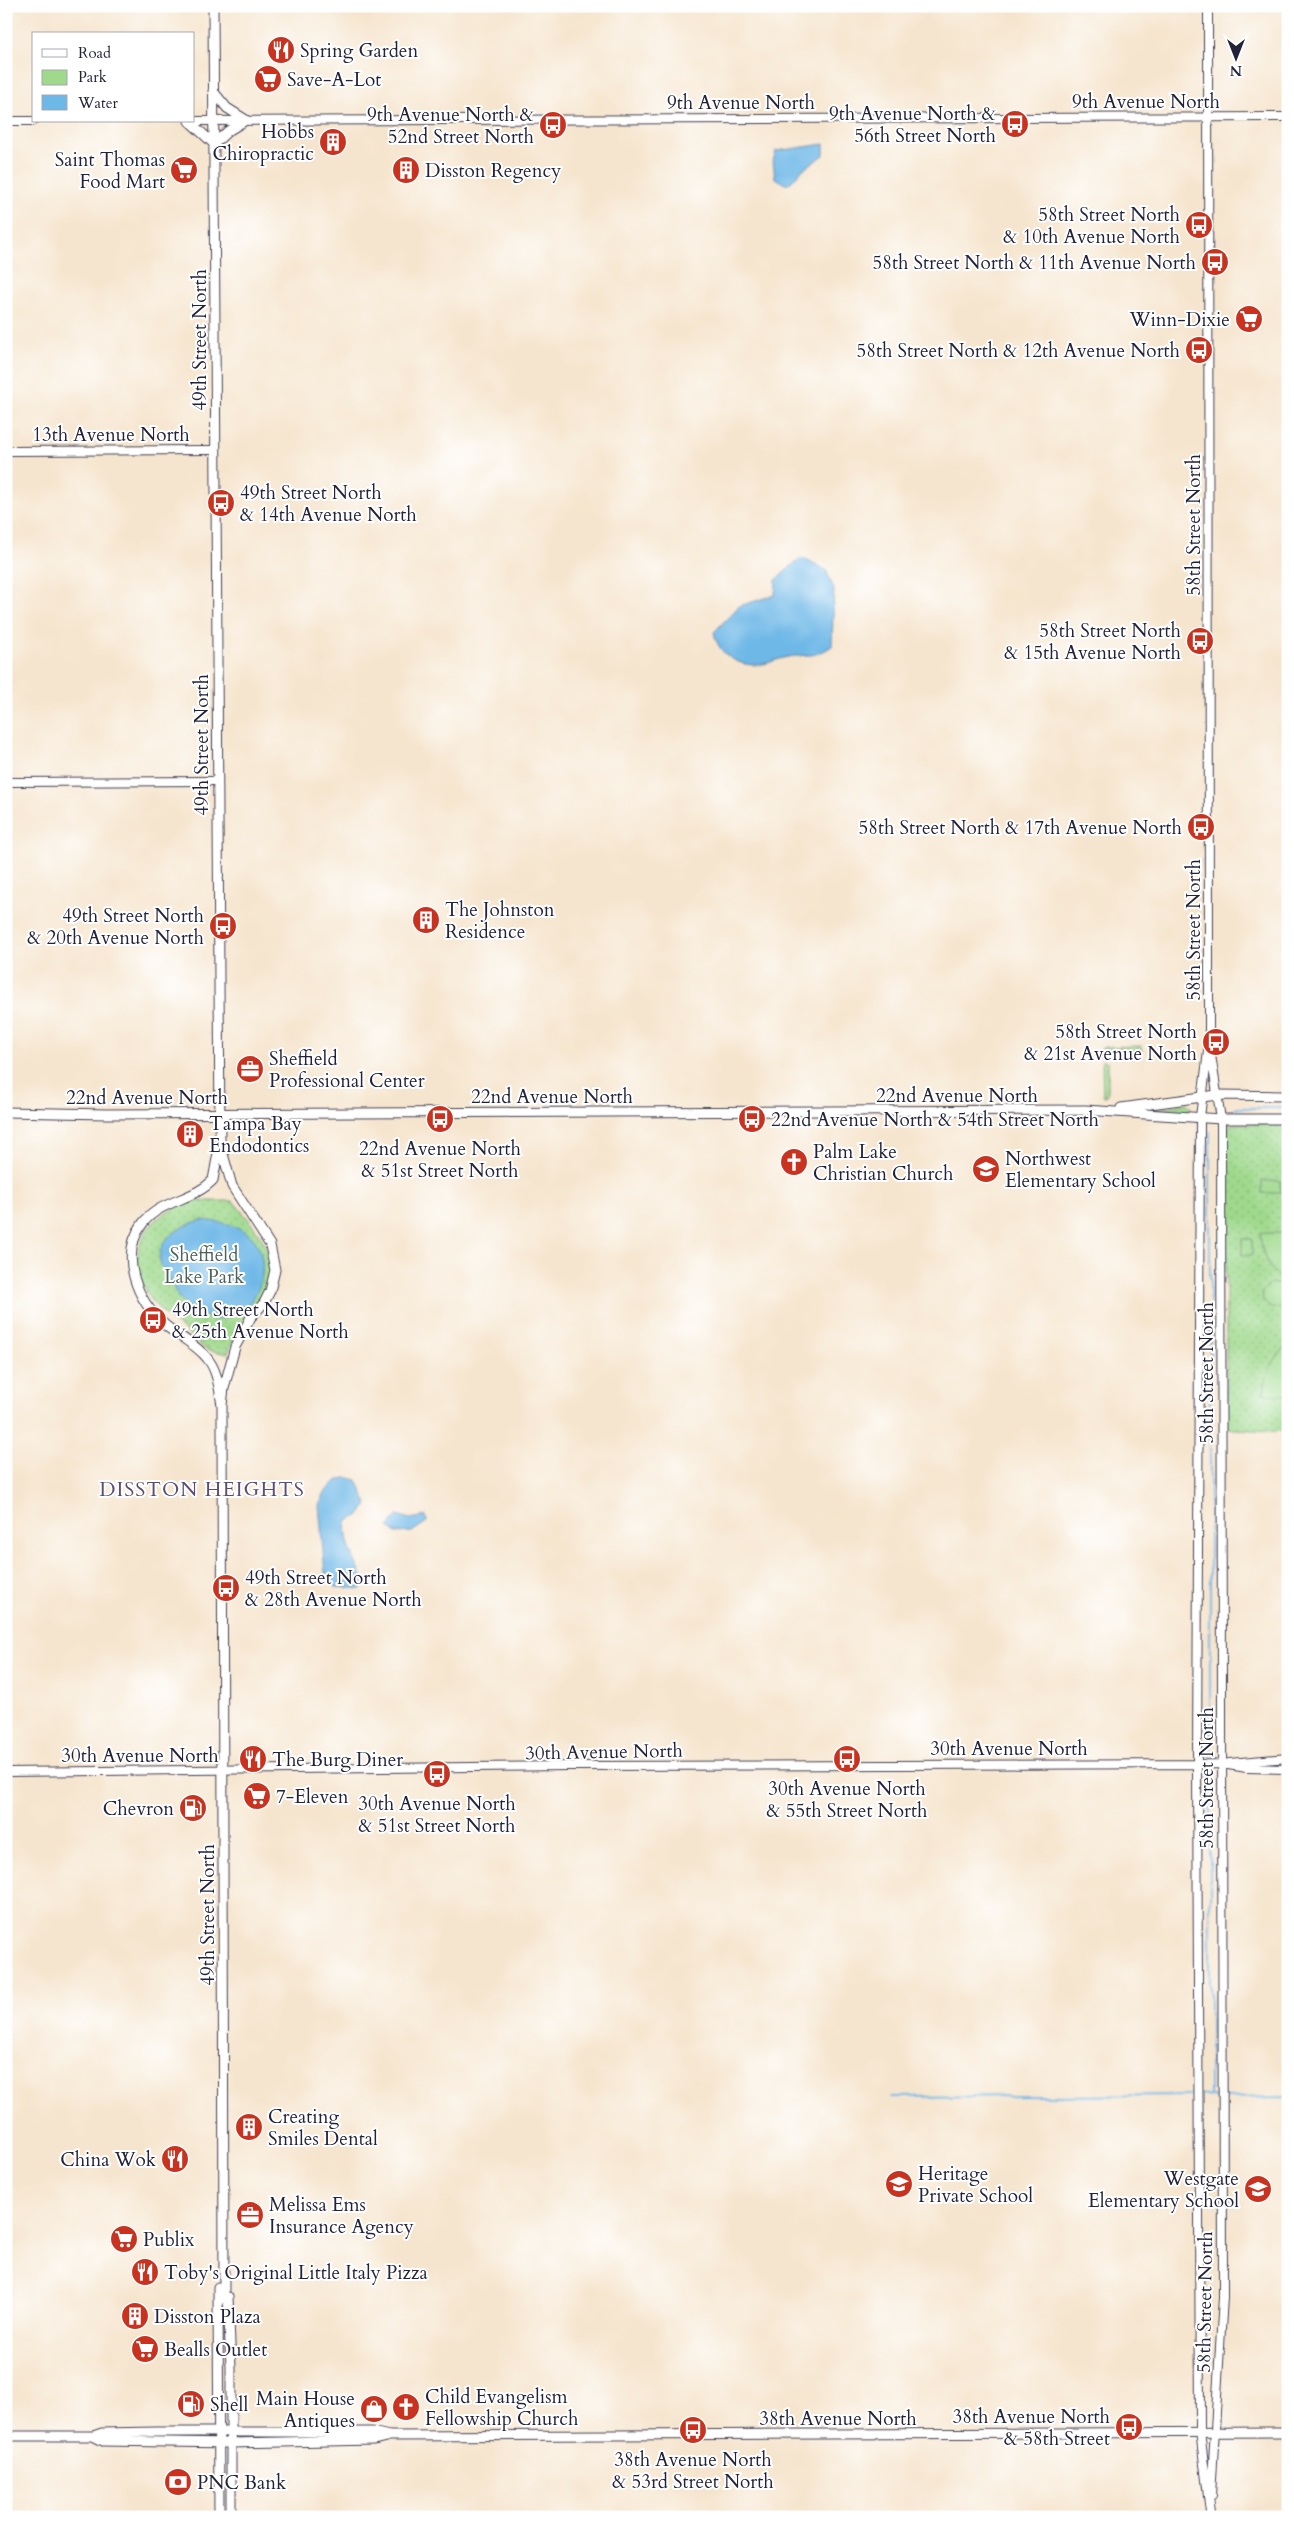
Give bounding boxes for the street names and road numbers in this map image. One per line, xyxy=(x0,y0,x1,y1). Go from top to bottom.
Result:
street label: 9th Avenue North xyxy=(1072,89,1220,115)
street label: 9th Avenue North xyxy=(667,90,815,116)
street label: 49th Street North xyxy=(187,269,213,411)
street label: 13th Avenue North xyxy=(32,422,190,448)
street label: 58th Street North xyxy=(1181,454,1207,596)
street label: 49th Street North xyxy=(189,674,215,816)
street label: 58th Street North xyxy=(1181,859,1207,1001)
street label: 22nd Avenue North xyxy=(876,1083,1039,1109)
street label: 22nd Avenue North xyxy=(471,1084,634,1110)
street label: 22nd Avenue North xyxy=(66,1085,229,1111)
street label: 58th Street North xyxy=(1194,1302,1220,1444)
street label: 58th Street North xyxy=(1194,1707,1220,1849)
street label: 30th Avenue North xyxy=(930,1736,1088,1762)
street label: 30th Avenue North xyxy=(525,1738,684,1766)
street label: 30th Avenue North xyxy=(61,1743,219,1769)
street label: 49th Street North xyxy=(195,1844,221,1986)
street label: 58th Street North xyxy=(1191,2230,1219,2373)
street label: 38th Avenue North xyxy=(759,2406,917,2432)

